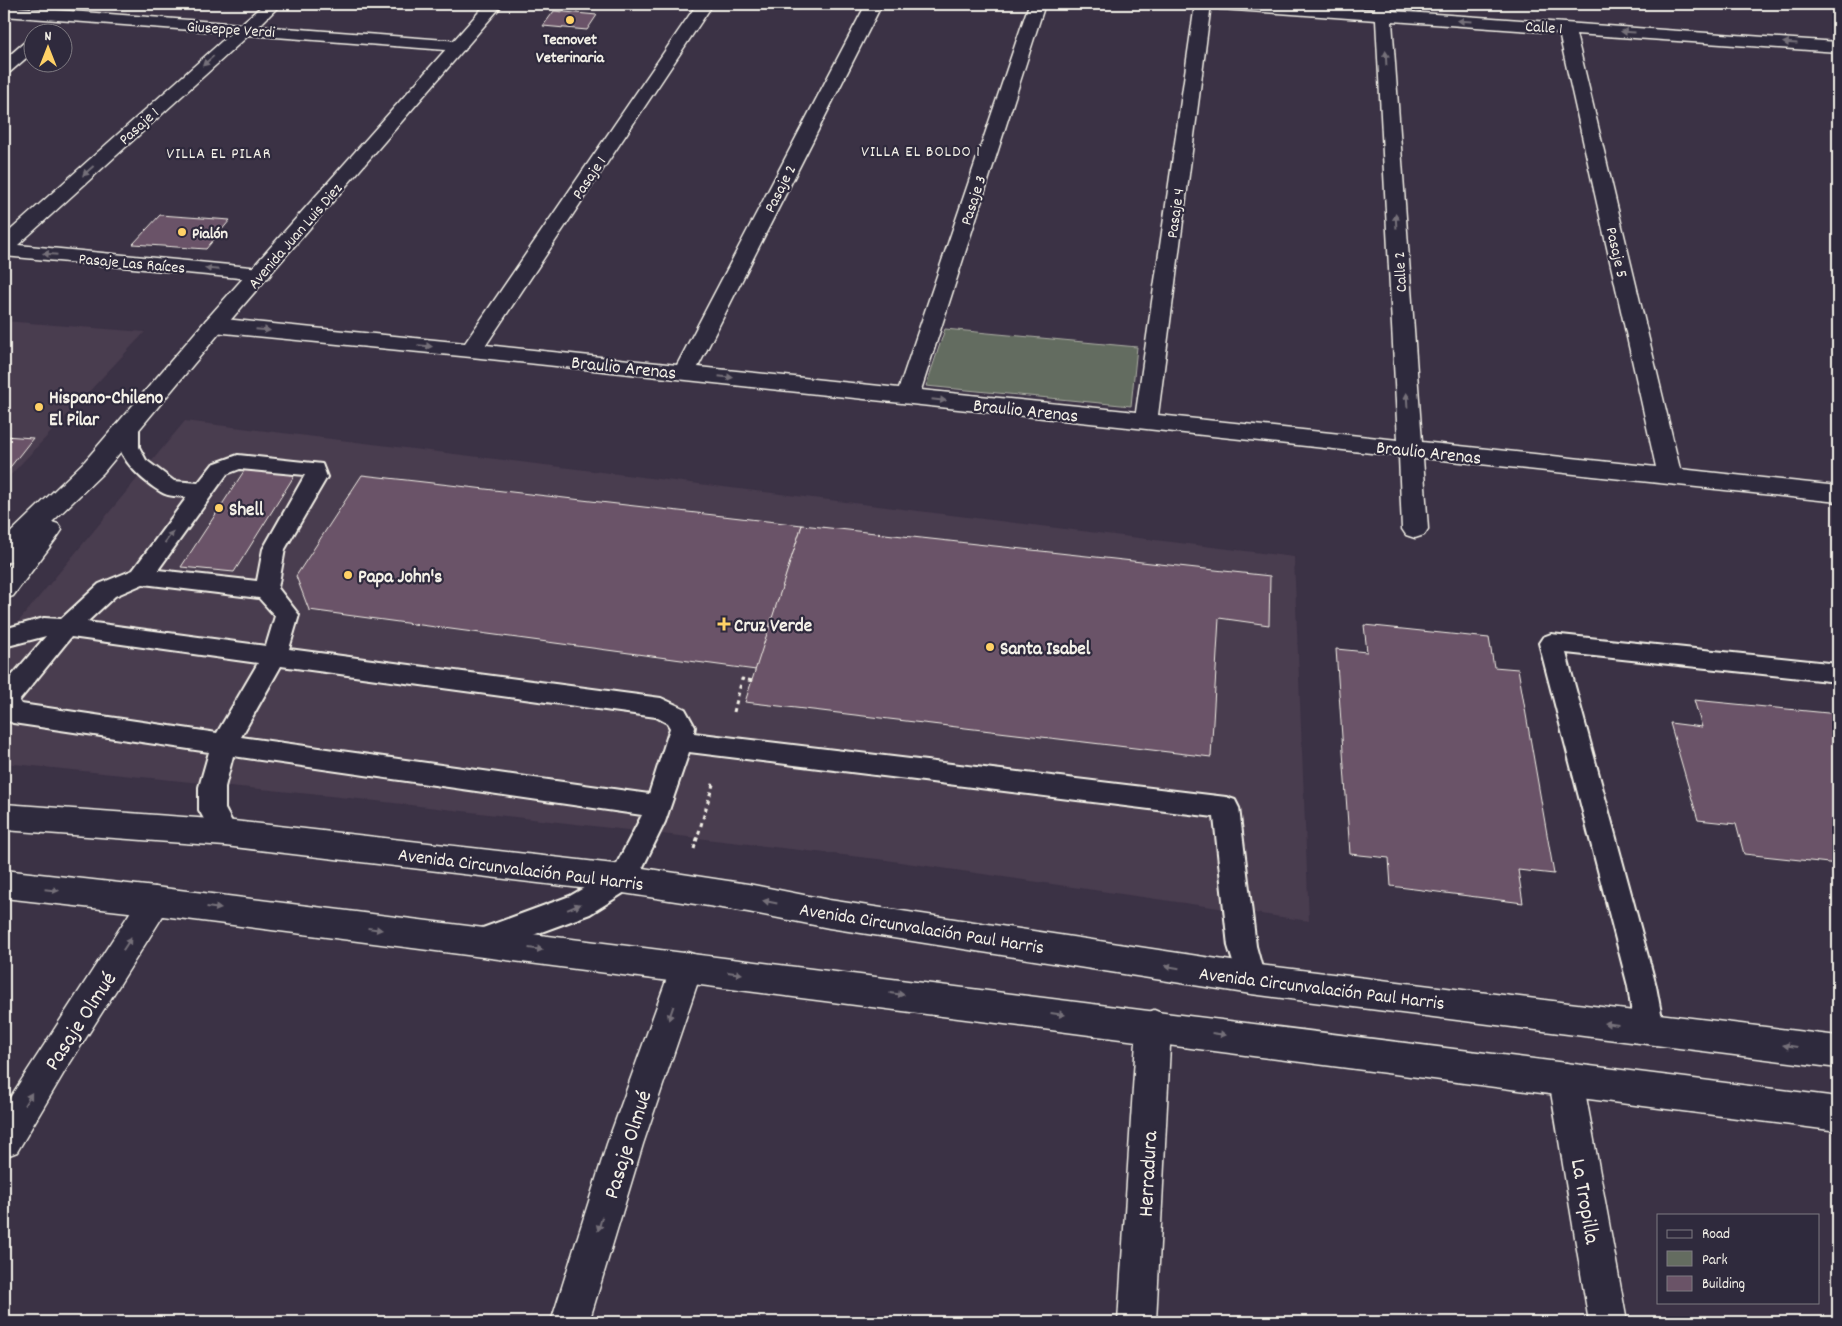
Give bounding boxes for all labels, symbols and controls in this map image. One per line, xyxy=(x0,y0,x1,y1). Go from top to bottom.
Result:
marker: Tecnovet Veterinaria xyxy=(564,14,576,26)
street label: Giuseppe Verdi xyxy=(186,16,276,45)
one-way arrow xyxy=(1457,16,1473,24)
street label: Calle 1 xyxy=(1524,16,1563,41)
north arrow xyxy=(22,22,72,72)
text: N xyxy=(45,27,52,47)
one-way arrow xyxy=(1619,28,1635,36)
place label: Tecnovet Veterinaria xyxy=(536,29,605,70)
one-way arrow xyxy=(1781,39,1797,47)
one-way arrow xyxy=(1382,50,1390,66)
one-way arrow xyxy=(202,56,215,67)
street label: Pasaje 1 xyxy=(114,102,165,151)
district label: VILLA EL BOLDO 1 xyxy=(861,141,981,164)
district label: VILLA EL PILAR xyxy=(167,143,271,166)
street label: Pasaje 1 xyxy=(567,152,613,204)
street label: Pasaje 2 xyxy=(759,161,803,217)
one-way arrow xyxy=(81,165,94,176)
street label: Pasaje 3 xyxy=(956,173,993,229)
street label: Avenida Juan Luis Diez xyxy=(243,179,348,295)
street label: Pasaje 4 xyxy=(1162,187,1191,240)
one-way arrow xyxy=(1391,212,1399,228)
place label: Pialón xyxy=(192,223,228,246)
street label: Pasaje 5 xyxy=(1599,225,1633,280)
marker: Pialón xyxy=(176,226,188,238)
street label: Pasaje Las Raíces xyxy=(78,248,186,281)
one-way arrow xyxy=(42,250,58,258)
street label: Calle 2 xyxy=(1389,251,1414,293)
one-way arrow xyxy=(204,265,220,273)
one-way arrow xyxy=(255,326,271,334)
one-way arrow xyxy=(417,342,433,350)
street label: Braulio Arenas xyxy=(570,351,677,388)
one-way arrow xyxy=(718,373,734,381)
place label: Hispano-Chileno El Pilar xyxy=(49,386,164,435)
one-way arrow xyxy=(1402,392,1410,408)
street label: Braulio Arenas xyxy=(972,394,1079,431)
one-way arrow xyxy=(932,396,948,404)
marker: Hispano-Chileno El Pilar xyxy=(33,401,45,413)
street label: Braulio Arenas xyxy=(1375,436,1482,473)
place label: Shell xyxy=(229,498,264,525)
marker: Shell xyxy=(213,502,225,514)
one-way arrow xyxy=(164,530,174,544)
place label: Papa John's xyxy=(358,565,442,592)
marker: Papa John's xyxy=(342,569,354,581)
place label: Cruz Verde xyxy=(734,614,812,641)
marker: Cruz Verde xyxy=(718,618,730,630)
place label: Santa Isabel xyxy=(1000,637,1091,664)
marker: Santa Isabel xyxy=(984,641,996,653)
street label: Avenida Circunvalación Paul Harris xyxy=(396,843,645,900)
one-way arrow xyxy=(45,886,61,894)
one-way arrow xyxy=(763,898,778,906)
street label: Avenida Circunvalación Paul Harris xyxy=(797,898,1046,963)
one-way arrow xyxy=(567,903,582,911)
one-way arrow xyxy=(206,904,222,912)
one-way arrow xyxy=(367,925,383,933)
one-way arrow xyxy=(122,938,132,951)
one-way arrow xyxy=(528,945,544,953)
one-way arrow xyxy=(1164,962,1180,970)
street label: Avenida Circunvalación Paul Harris xyxy=(1197,962,1446,1019)
street label: Pasaje Olmué xyxy=(38,966,126,1077)
one-way arrow xyxy=(728,970,744,978)
one-way arrow xyxy=(889,990,905,998)
one-way arrow xyxy=(667,1006,674,1021)
one-way arrow xyxy=(1050,1010,1066,1018)
one-way arrow xyxy=(1603,1020,1619,1028)
one-way arrow xyxy=(1211,1030,1227,1038)
one-way arrow xyxy=(1782,1042,1798,1050)
street label: Pasaje Olmué xyxy=(597,1087,661,1203)
one-way arrow xyxy=(24,1093,33,1106)
street label: Herradura xyxy=(1132,1130,1167,1218)
street label: La Tropilla xyxy=(1561,1157,1606,1247)
legend xyxy=(1657,1214,1820,1304)
one-way arrow xyxy=(596,1217,603,1232)
text: Road xyxy=(1702,1224,1730,1246)
text: Park xyxy=(1702,1250,1728,1272)
text: Building xyxy=(1702,1274,1745,1296)

